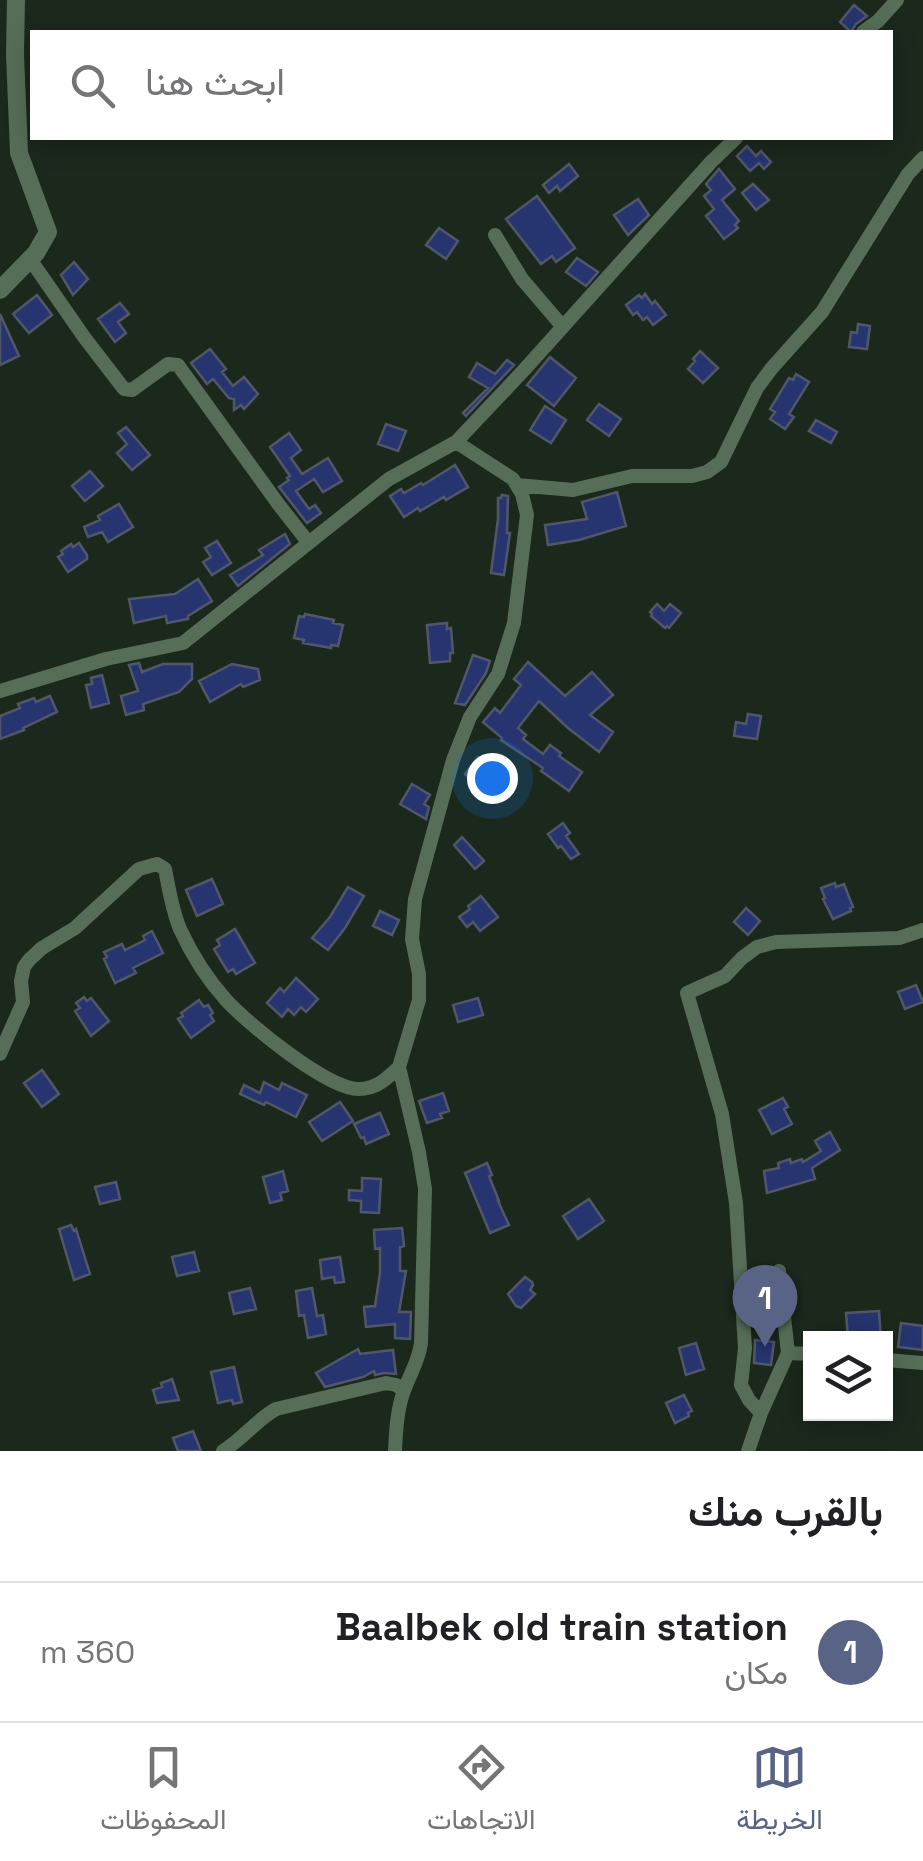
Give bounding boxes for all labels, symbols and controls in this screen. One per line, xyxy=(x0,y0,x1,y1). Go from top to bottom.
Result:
search box xyxy=(30,30,893,140)
icon: search xyxy=(65,58,120,113)
text: ابحث هنا xyxy=(145,58,285,106)
your location xyxy=(467,753,518,804)
pin: 1 xyxy=(732,1264,798,1347)
map controls xyxy=(803,1331,893,1421)
button: layers xyxy=(803,1331,893,1421)
text: بالقرب منك xyxy=(688,1485,883,1538)
text: Baalbek old train station xyxy=(336,1603,788,1651)
text: 360 m xyxy=(40,1632,135,1672)
text: 1 xyxy=(843,1632,858,1672)
text: مكان xyxy=(725,1653,788,1693)
tab: المحفوظات xyxy=(100,1740,226,1844)
tab: الاتجاهات xyxy=(427,1740,536,1844)
tab: الخريطة xyxy=(736,1740,823,1844)

